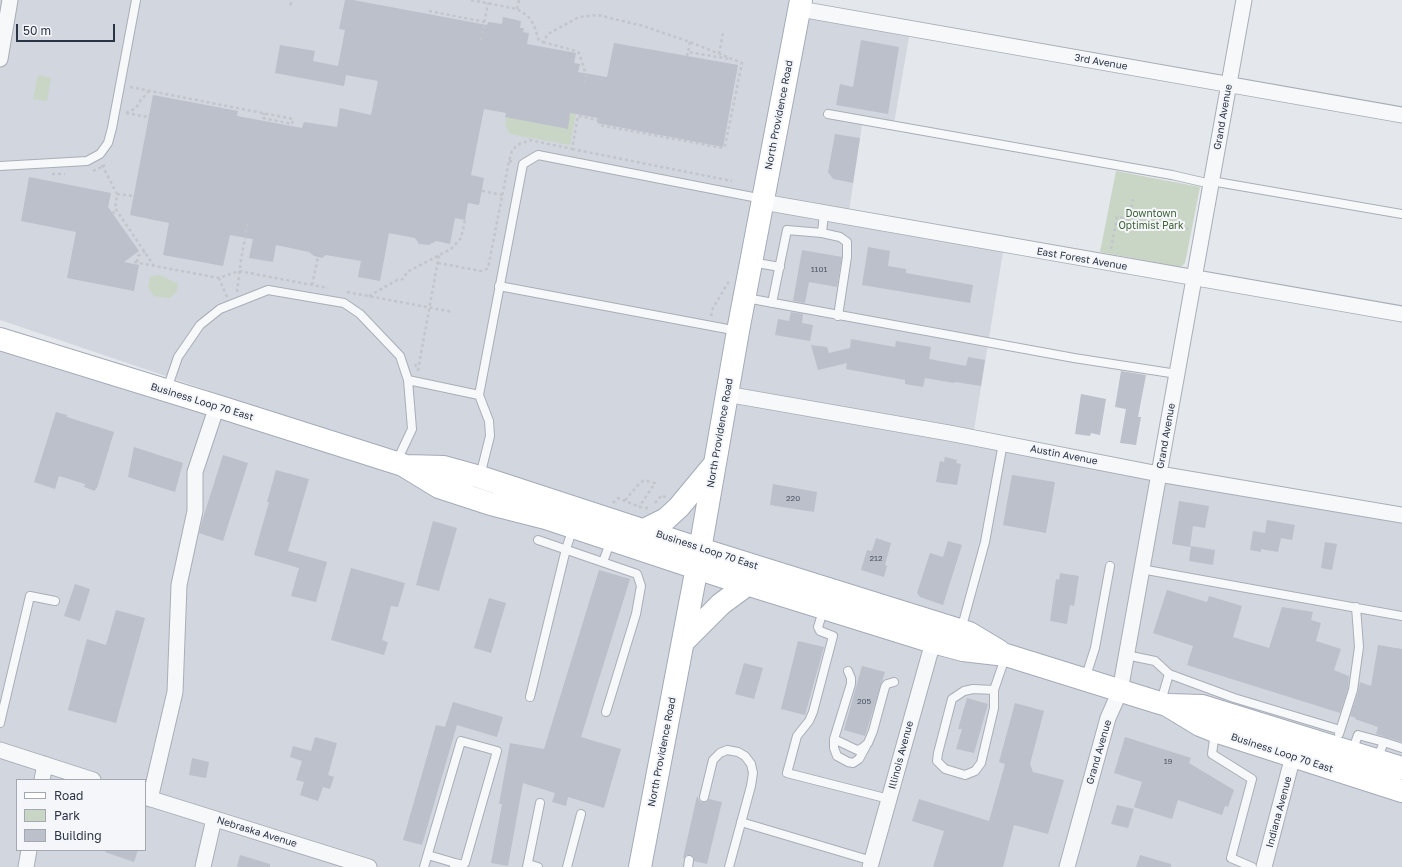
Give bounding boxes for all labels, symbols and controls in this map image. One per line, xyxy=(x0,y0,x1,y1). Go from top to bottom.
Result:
scale bar xyxy=(18,16,117,42)
text: 50 m xyxy=(23,23,51,38)
street label: 3rd Avenue xyxy=(1074,51,1128,73)
street label: North Providence Road xyxy=(763,59,795,171)
street label: Grand Avenue xyxy=(1211,83,1235,151)
park label: Downtown Optimist Park xyxy=(1118,208,1184,232)
street label: East Forest Avenue xyxy=(1036,245,1128,273)
house number: 1101 xyxy=(811,264,827,274)
street label: North Providence Road xyxy=(704,377,736,489)
street label: Business Loop 70 East xyxy=(149,381,255,423)
street label: Grand Avenue xyxy=(1154,402,1178,470)
street label: Austin Avenue xyxy=(1029,443,1099,467)
house number: 220 xyxy=(786,493,800,503)
street label: Business Loop 70 East xyxy=(654,528,760,572)
house number: 212 xyxy=(869,553,883,563)
street label: North Providence Road xyxy=(646,696,678,808)
house number: 205 xyxy=(857,696,871,706)
street label: Grand Avenue xyxy=(1084,718,1114,786)
street label: Illinois Avenue xyxy=(886,720,916,790)
street label: Business Loop 70 East xyxy=(1229,731,1335,775)
house number: 19 xyxy=(1164,756,1172,766)
street label: Indiana Avenue xyxy=(1264,775,1294,849)
legend xyxy=(16,779,146,851)
text: Road xyxy=(54,788,83,803)
text: Park xyxy=(54,808,80,823)
street label: Nebraska Avenue xyxy=(215,814,299,850)
text: Building xyxy=(54,828,102,843)

